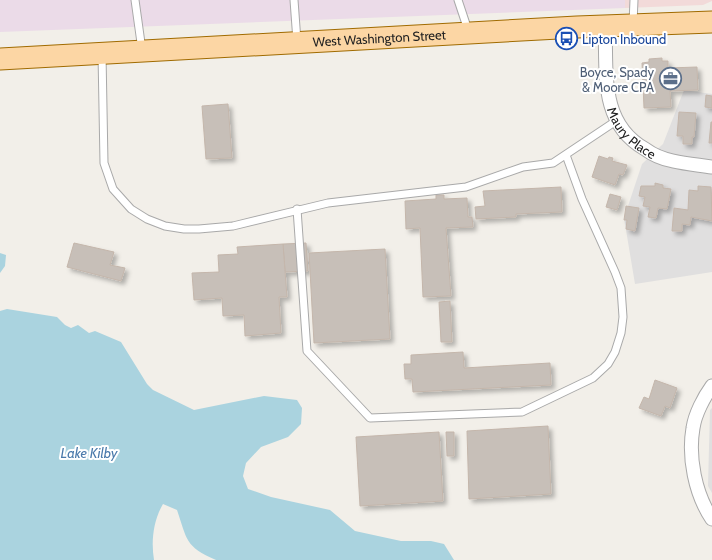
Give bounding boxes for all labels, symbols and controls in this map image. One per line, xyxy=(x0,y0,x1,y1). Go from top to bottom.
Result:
street label: West Washington Street xyxy=(312,26,447,50)
bus stop icon: Lipton Inbound xyxy=(553,26,579,52)
place label: Lipton Inbound xyxy=(582,31,666,47)
place label: Boyce, Spady & Moore CPA xyxy=(580,64,654,95)
office icon: Boyce, Spady & Moore CPA xyxy=(657,66,683,92)
street label: Maury Place xyxy=(604,105,659,162)
water label: Lake Kilby xyxy=(61,444,118,462)

